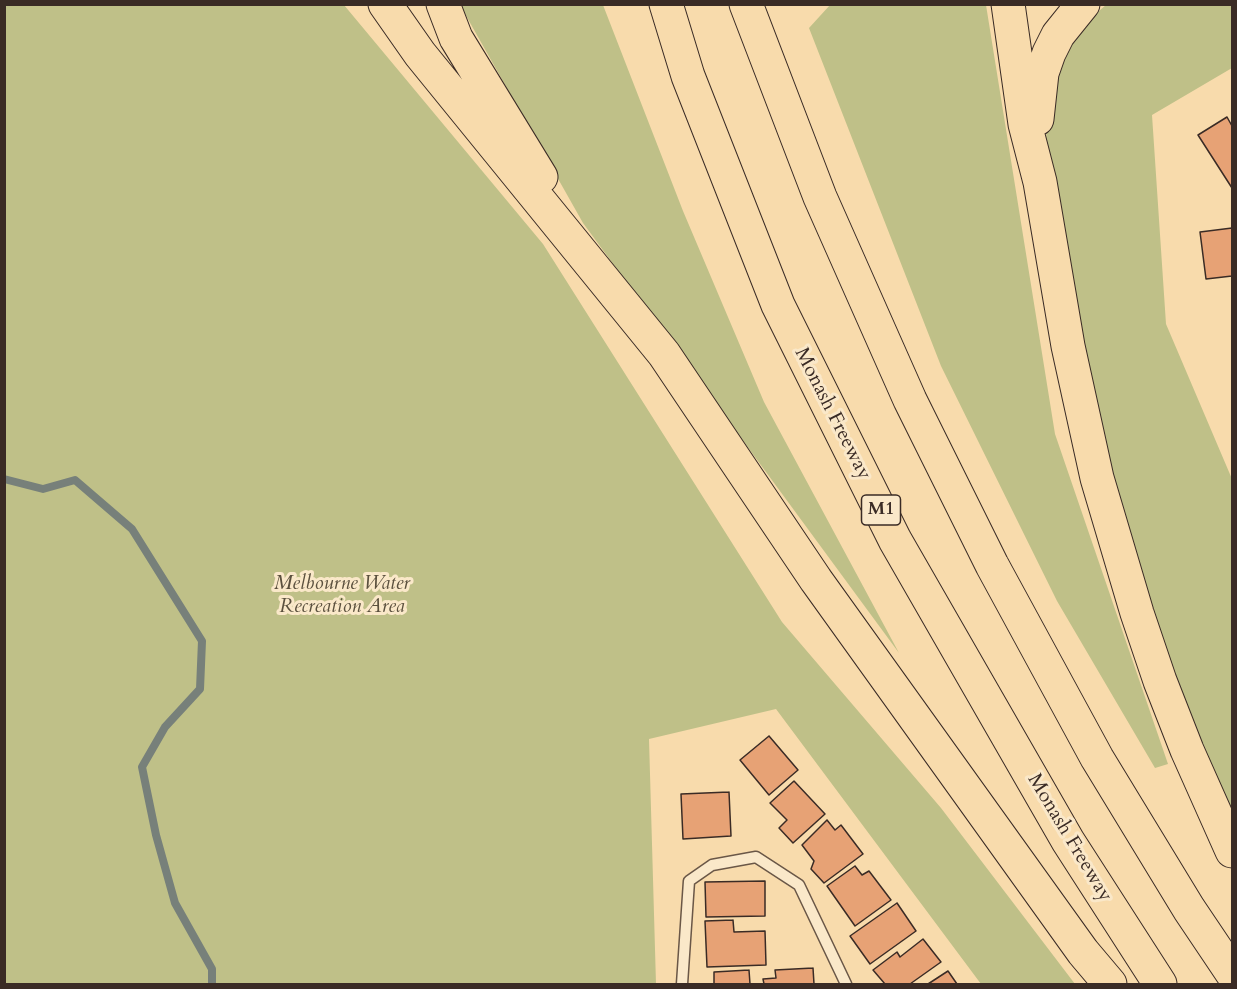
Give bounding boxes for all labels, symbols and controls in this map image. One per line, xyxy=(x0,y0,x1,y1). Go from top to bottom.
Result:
street label: Monash Freeway xyxy=(788,344,876,484)
road number: M1 xyxy=(862,495,900,525)
park label: Melbourne Water Recreation Area xyxy=(274,572,410,619)
street label: Monash Freeway xyxy=(1021,770,1117,906)

